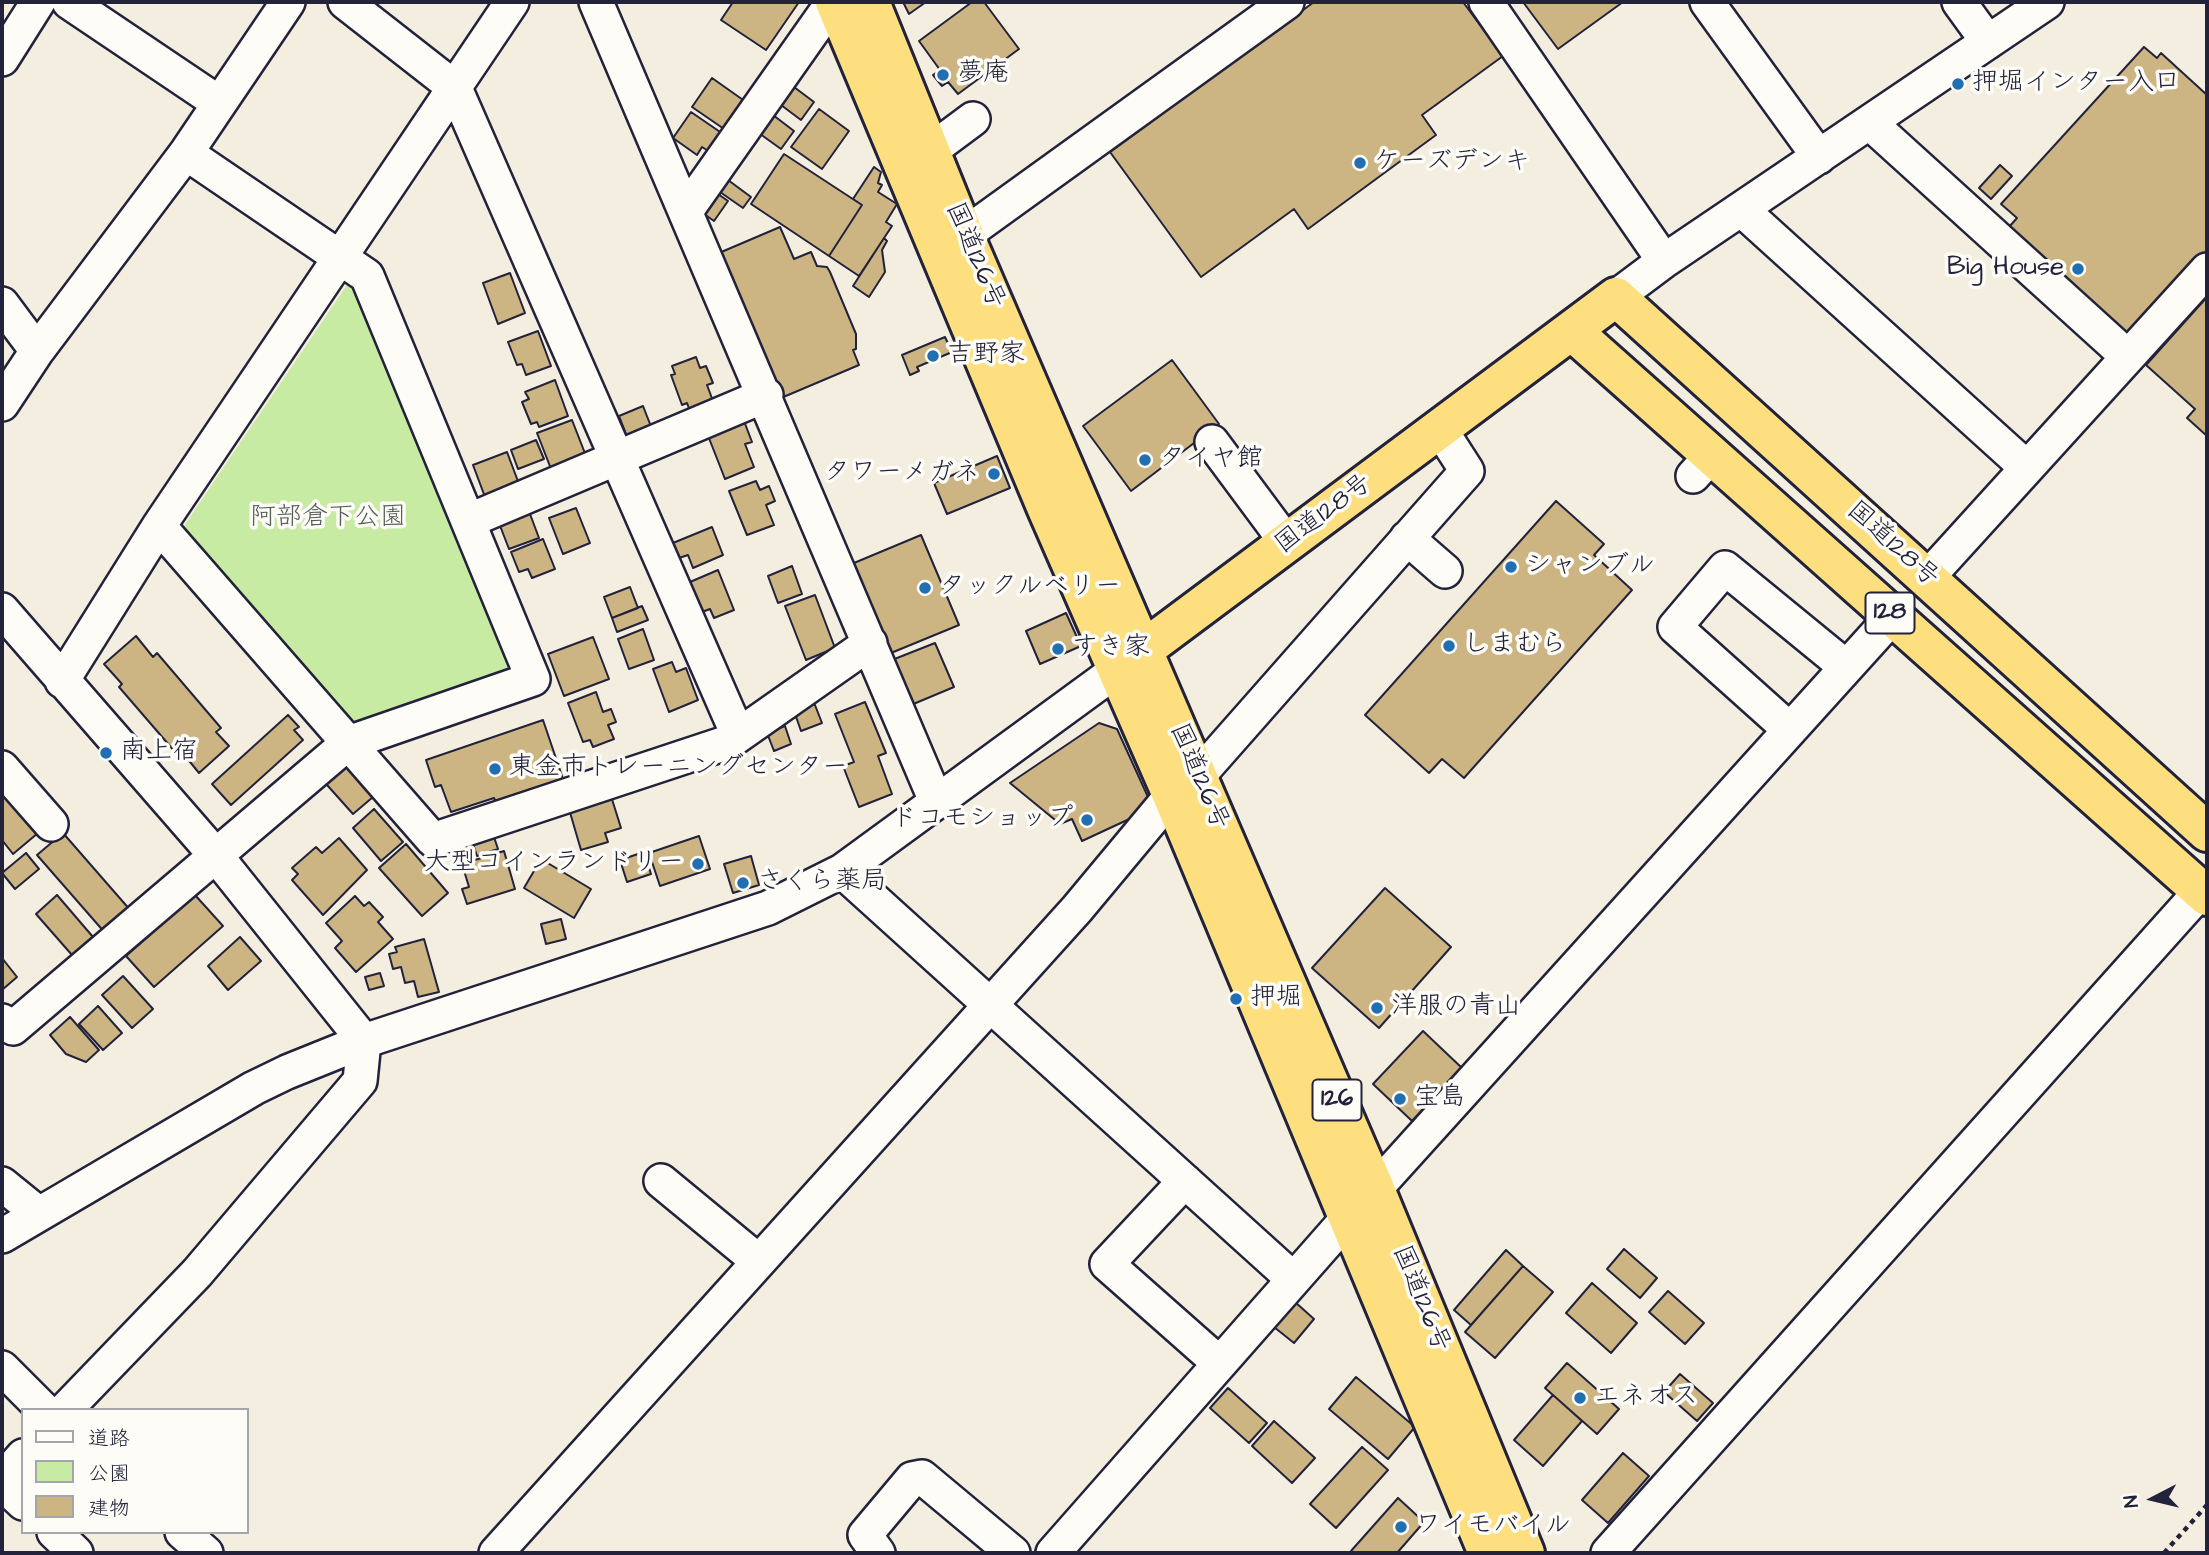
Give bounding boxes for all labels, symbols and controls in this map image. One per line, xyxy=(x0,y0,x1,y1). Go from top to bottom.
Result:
place label: 夢庵 xyxy=(957,59,1009,91)
marker: 夢庵 xyxy=(935,67,951,83)
place label: 押堀インター入口 xyxy=(1972,68,2180,100)
marker: 押堀インター入口 xyxy=(1950,76,1966,92)
place label: ケーズデンキ xyxy=(1374,147,1530,179)
marker: ケーズデンキ xyxy=(1352,155,1368,171)
street label: 国道126号 xyxy=(938,198,1010,314)
place label: Big House xyxy=(1947,253,2064,285)
marker: Big House xyxy=(2070,261,2086,277)
place label: 吉野家 xyxy=(947,340,1025,372)
marker: 吉野家 xyxy=(925,348,941,364)
place label: タイヤ館 xyxy=(1159,444,1263,476)
marker: タイヤ館 xyxy=(1137,452,1153,468)
place label: タワーメガネ xyxy=(824,458,980,490)
marker: タワーメガネ xyxy=(986,466,1002,482)
street label: 国道128号 xyxy=(1269,469,1379,561)
street label: 国道128号 xyxy=(1840,496,1944,594)
park label: 阿部倉下公園 xyxy=(250,503,406,535)
place label: シャンブル xyxy=(1525,551,1655,583)
marker: シャンブル xyxy=(1503,559,1519,575)
place label: タックルベリー xyxy=(939,572,1121,604)
marker: タックルベリー xyxy=(917,580,933,596)
road number: 128 xyxy=(1866,592,1914,634)
place label: しまむら xyxy=(1463,630,1567,662)
place label: すき家 xyxy=(1072,633,1150,665)
marker: しまむら xyxy=(1441,638,1457,654)
marker: すき家 xyxy=(1050,641,1066,657)
street label: 国道126号 xyxy=(1162,719,1234,835)
place label: 南上宿 xyxy=(120,737,198,769)
marker: 南上宿 xyxy=(98,745,114,761)
place label: 東金市トレーニングセンター xyxy=(509,753,848,785)
marker: 東金市トレーニングセンター xyxy=(487,761,503,777)
place label: ドコモショップ xyxy=(891,804,1073,836)
marker: ドコモショップ xyxy=(1079,812,1095,828)
place label: 大型コインランドリー xyxy=(424,848,684,880)
marker: 大型コインランドリー xyxy=(690,856,706,872)
place label: さくら薬局 xyxy=(757,867,887,899)
marker: さくら薬局 xyxy=(735,875,751,891)
place label: 押堀 xyxy=(1250,983,1302,1015)
marker: 押堀 xyxy=(1228,991,1244,1007)
place label: 洋服の青山 xyxy=(1391,992,1521,1024)
marker: 洋服の青山 xyxy=(1369,1000,1385,1016)
road number: 126 xyxy=(1312,1080,1362,1120)
place label: 宝島 xyxy=(1414,1083,1466,1115)
marker: 宝島 xyxy=(1392,1091,1408,1107)
street label: 国道126号 xyxy=(1384,1241,1456,1357)
place label: エネオス xyxy=(1594,1382,1698,1414)
marker: エネオス xyxy=(1572,1390,1588,1406)
legend xyxy=(21,1408,248,1534)
text: 道路 xyxy=(88,1424,130,1453)
text: 公園 xyxy=(88,1459,130,1488)
north arrow xyxy=(2118,1464,2188,1534)
text: 建物 xyxy=(88,1494,130,1523)
text: N xyxy=(2118,1494,2146,1509)
place label: ワイモバイル xyxy=(1415,1511,1571,1543)
marker: ワイモバイル xyxy=(1393,1519,1409,1535)

